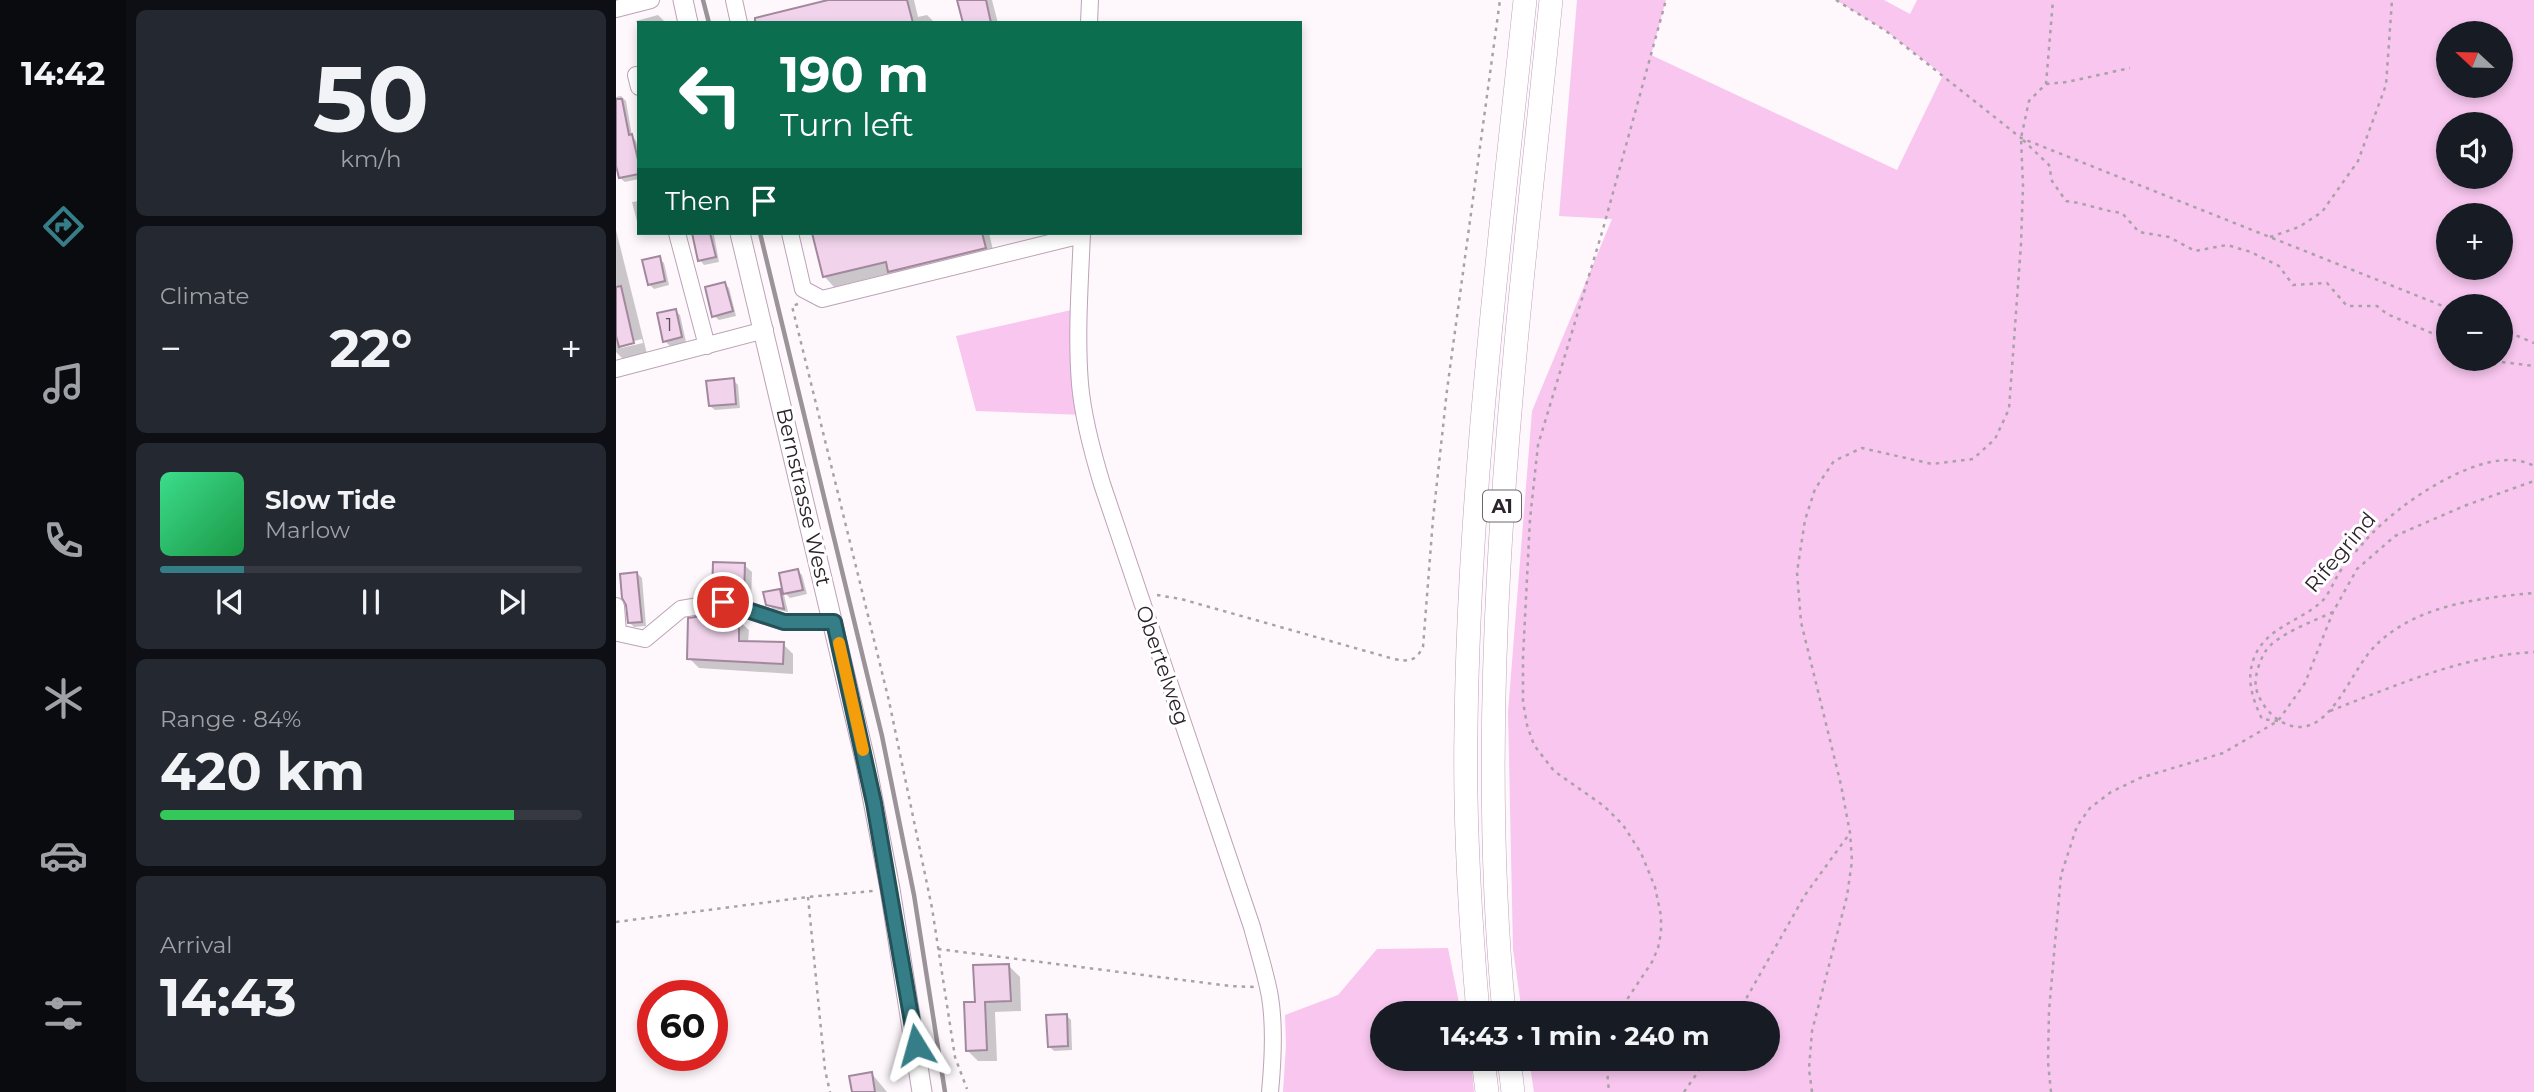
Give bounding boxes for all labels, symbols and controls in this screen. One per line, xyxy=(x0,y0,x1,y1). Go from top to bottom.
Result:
north arrow xyxy=(2436,21,2513,98)
map controls xyxy=(2436,21,2513,371)
text: 50 xyxy=(313,44,429,155)
text: 190 m xyxy=(780,45,929,104)
icon: left xyxy=(665,49,756,140)
text: 14:42 xyxy=(21,54,105,93)
text: Turn left xyxy=(780,105,914,144)
button: sound xyxy=(2436,112,2513,189)
text: km/h xyxy=(340,145,402,173)
icon: arrive xyxy=(745,182,783,220)
text: Then xyxy=(665,185,731,217)
icon: directions xyxy=(39,202,88,251)
button: + xyxy=(2436,203,2513,280)
text: Climate xyxy=(160,282,249,310)
button: − xyxy=(2436,294,2513,371)
house number: 1 xyxy=(666,314,672,336)
text: 22° xyxy=(329,317,413,380)
text: − xyxy=(160,325,182,372)
text: + xyxy=(560,325,582,372)
icon: music xyxy=(39,359,88,408)
street label: Bernstrasse West xyxy=(771,406,837,588)
text: Slow Tide xyxy=(265,484,396,516)
road number: A1 xyxy=(1483,491,1521,522)
street label: Rifegrind xyxy=(2299,507,2381,597)
icon: phone xyxy=(39,516,88,565)
text: Marlow xyxy=(265,516,350,544)
pin xyxy=(693,572,753,632)
icon: previous xyxy=(211,583,249,621)
icon: pause xyxy=(352,583,390,621)
icon: next xyxy=(493,583,531,621)
icon: arrive xyxy=(704,583,742,621)
street label: Obertelweg xyxy=(1131,602,1195,728)
icon: climate xyxy=(39,674,88,723)
text: Range · 84% xyxy=(160,705,301,733)
text: 420 km xyxy=(160,740,365,803)
icon: car xyxy=(39,831,88,880)
text: Arrival xyxy=(160,931,233,959)
text: 14:43 xyxy=(160,966,297,1029)
speed limit sign: 60 xyxy=(637,980,728,1071)
icon: filters xyxy=(39,989,88,1038)
position arrow xyxy=(879,1008,953,1082)
text: 14:43 · 1 min · 240 m xyxy=(1440,1020,1710,1052)

